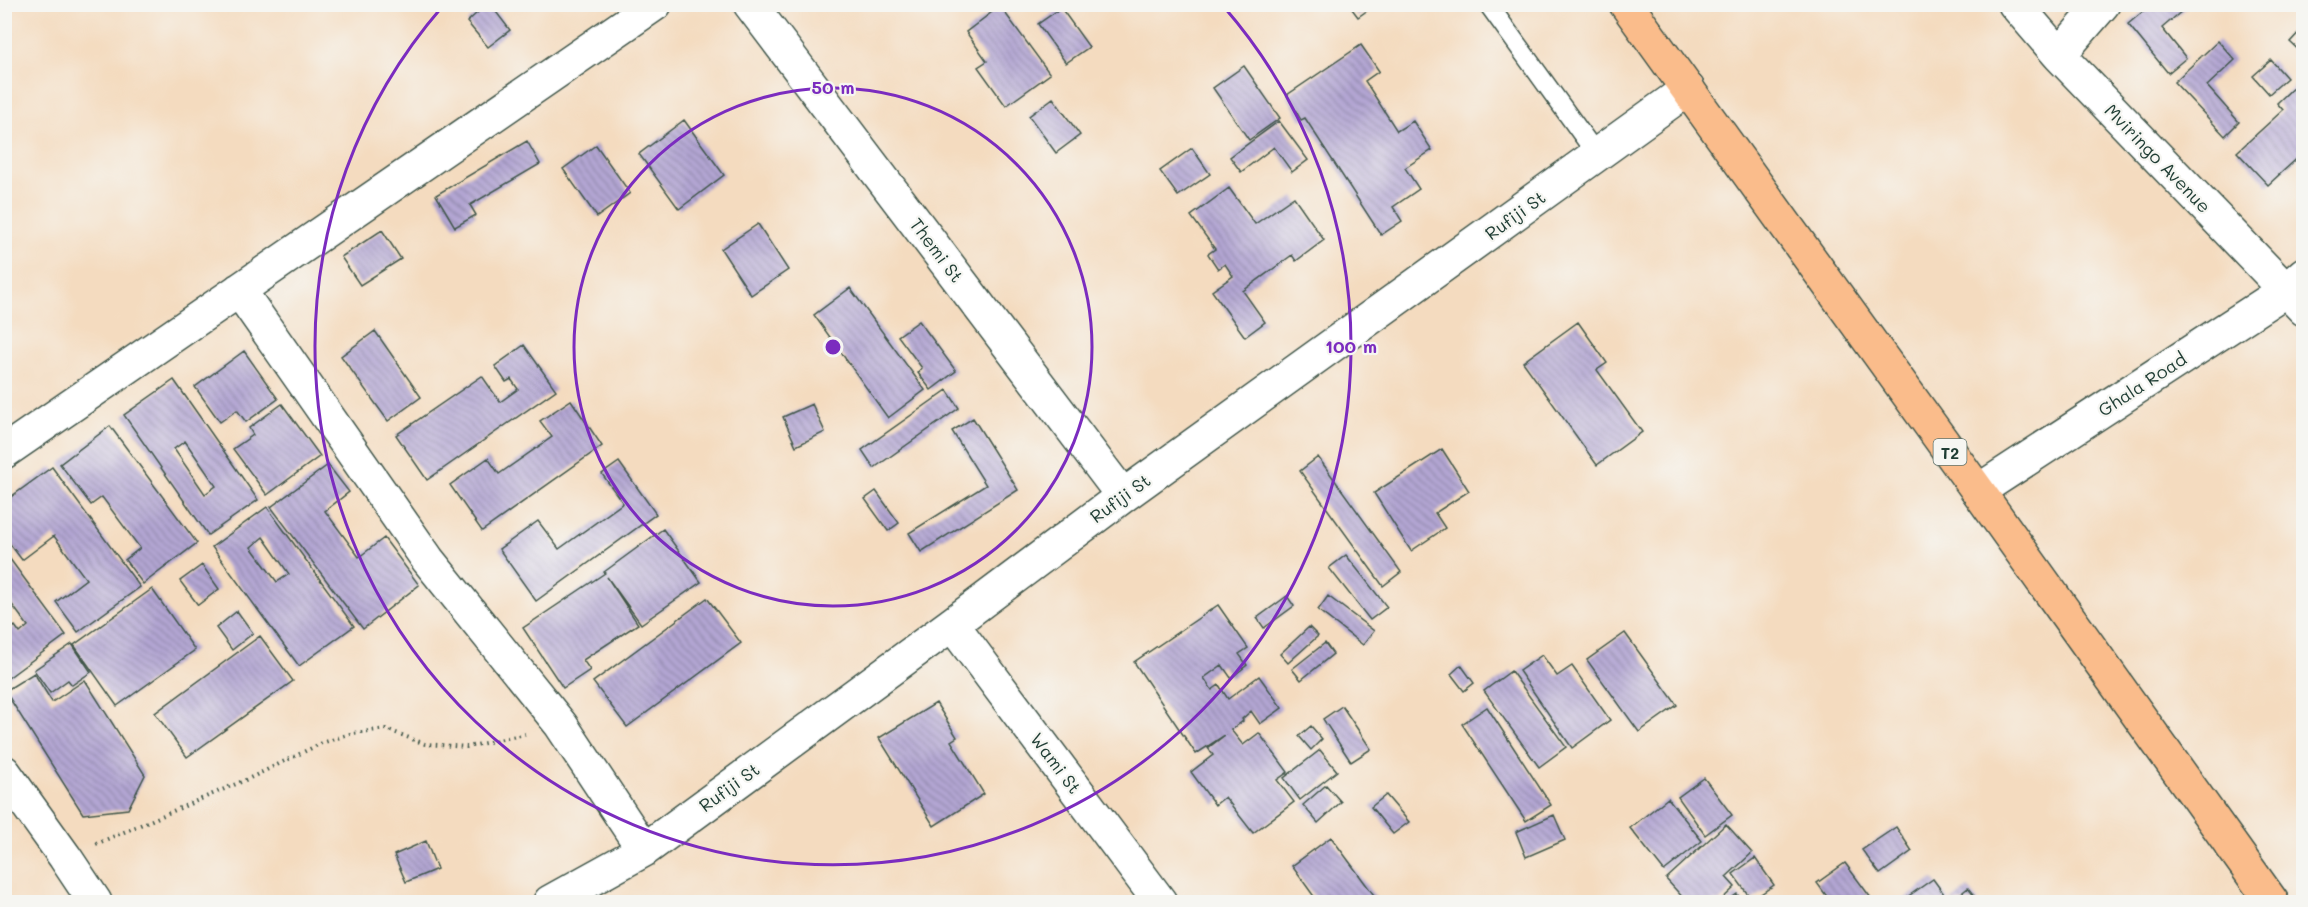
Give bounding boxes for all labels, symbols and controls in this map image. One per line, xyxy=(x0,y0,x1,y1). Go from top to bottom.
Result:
text: 50 m xyxy=(812,75,854,99)
street label: Mviringo Avenue xyxy=(2100,98,2216,218)
street label: Rufiji St xyxy=(1480,185,1550,245)
street label: Themi St xyxy=(905,213,969,287)
text: 100 m xyxy=(1325,334,1377,358)
centre of rings xyxy=(823,337,843,357)
street label: Ghala Road xyxy=(2093,346,2191,422)
road number: T2 xyxy=(1934,439,1966,465)
street label: Rufiji St xyxy=(1085,468,1155,528)
street label: Wami St xyxy=(1025,728,1087,798)
street label: Rufiji St xyxy=(694,757,764,817)

